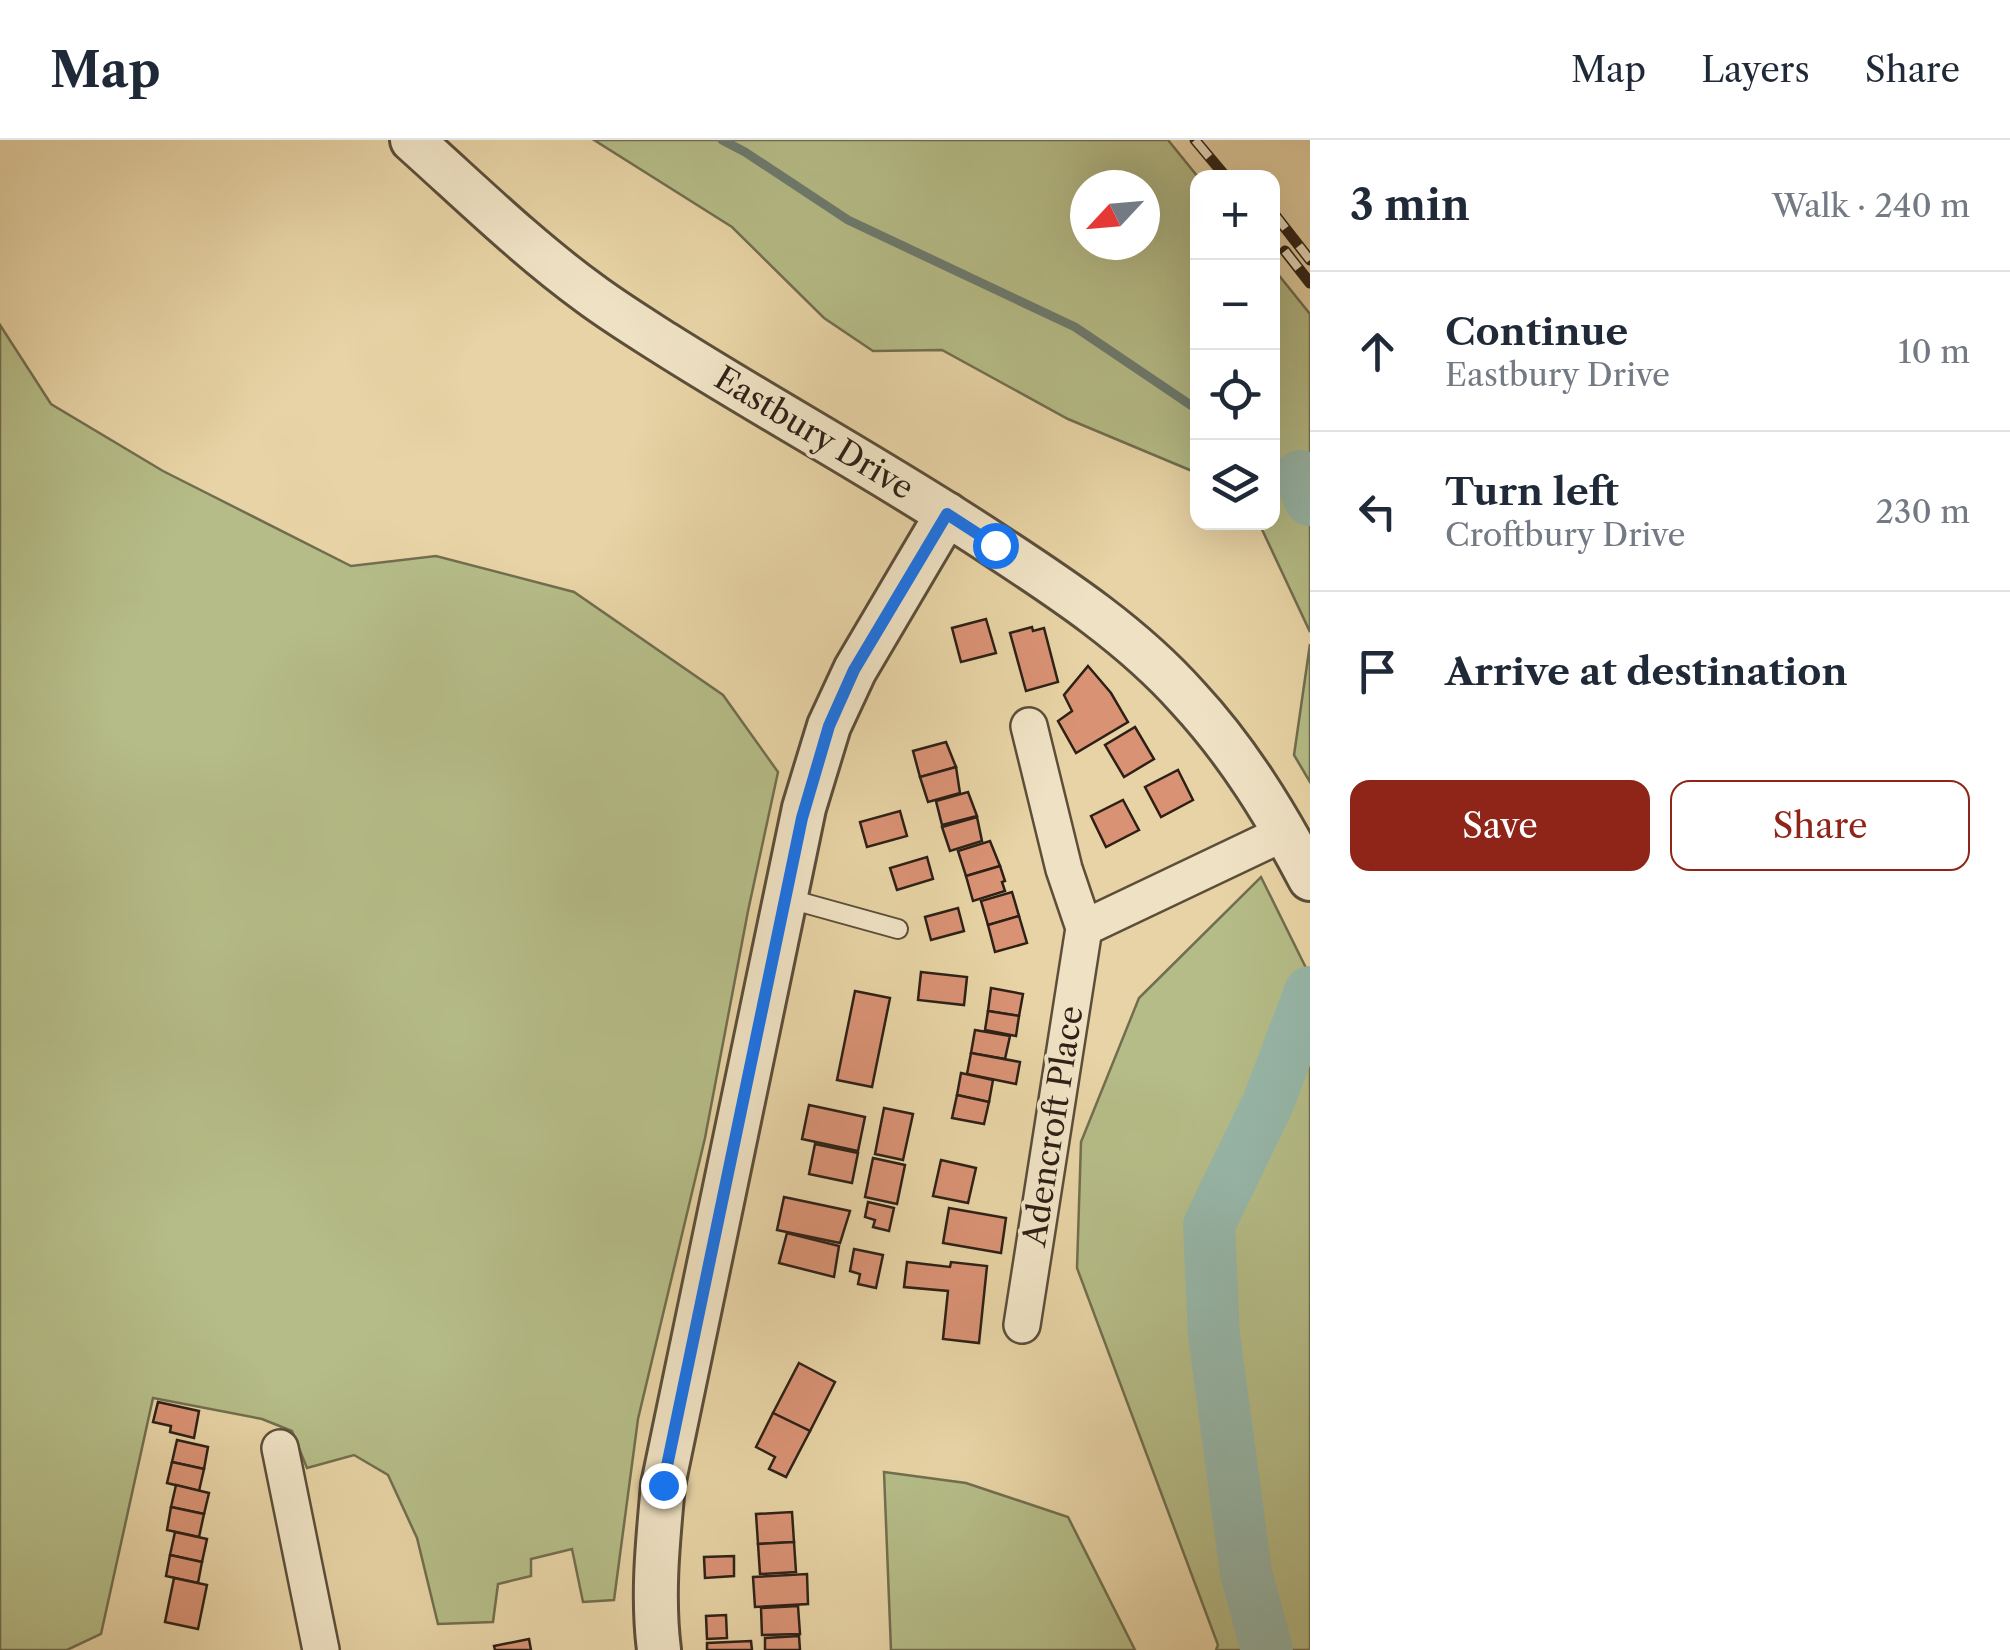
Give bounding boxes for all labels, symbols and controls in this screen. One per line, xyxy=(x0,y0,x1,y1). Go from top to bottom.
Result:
text: Map xyxy=(50,40,161,99)
text: Map xyxy=(1571,48,1646,91)
text: Layers xyxy=(1701,48,1810,91)
text: Share xyxy=(1865,48,1960,91)
north arrow xyxy=(1070,170,1160,260)
map controls xyxy=(1190,170,1280,530)
button: + xyxy=(1190,170,1280,260)
text: 3 min xyxy=(1350,179,1470,231)
text: Walk · 240 m xyxy=(1772,186,1970,225)
button: − xyxy=(1190,260,1280,350)
text: Continue xyxy=(1445,308,1628,355)
icon: ahead xyxy=(1350,324,1405,379)
text: 10 m xyxy=(1898,332,1970,371)
button: locate xyxy=(1190,350,1280,440)
text: Eastbury Drive xyxy=(1445,355,1670,394)
street label: Eastbury Drive xyxy=(708,358,921,507)
button: layers xyxy=(1190,440,1280,530)
text: Turn left xyxy=(1445,468,1619,515)
icon: left xyxy=(1350,484,1405,539)
text: 230 m xyxy=(1875,492,1970,531)
text: Croftbury Drive xyxy=(1445,515,1685,554)
route start xyxy=(973,523,1019,569)
icon: arrive xyxy=(1350,644,1405,699)
text: Arrive at destination xyxy=(1445,648,1848,695)
button: Save xyxy=(1350,780,1650,871)
button: Share xyxy=(1670,780,1970,871)
street label: Adencroft Place xyxy=(1014,1003,1091,1250)
route end xyxy=(641,1463,687,1509)

